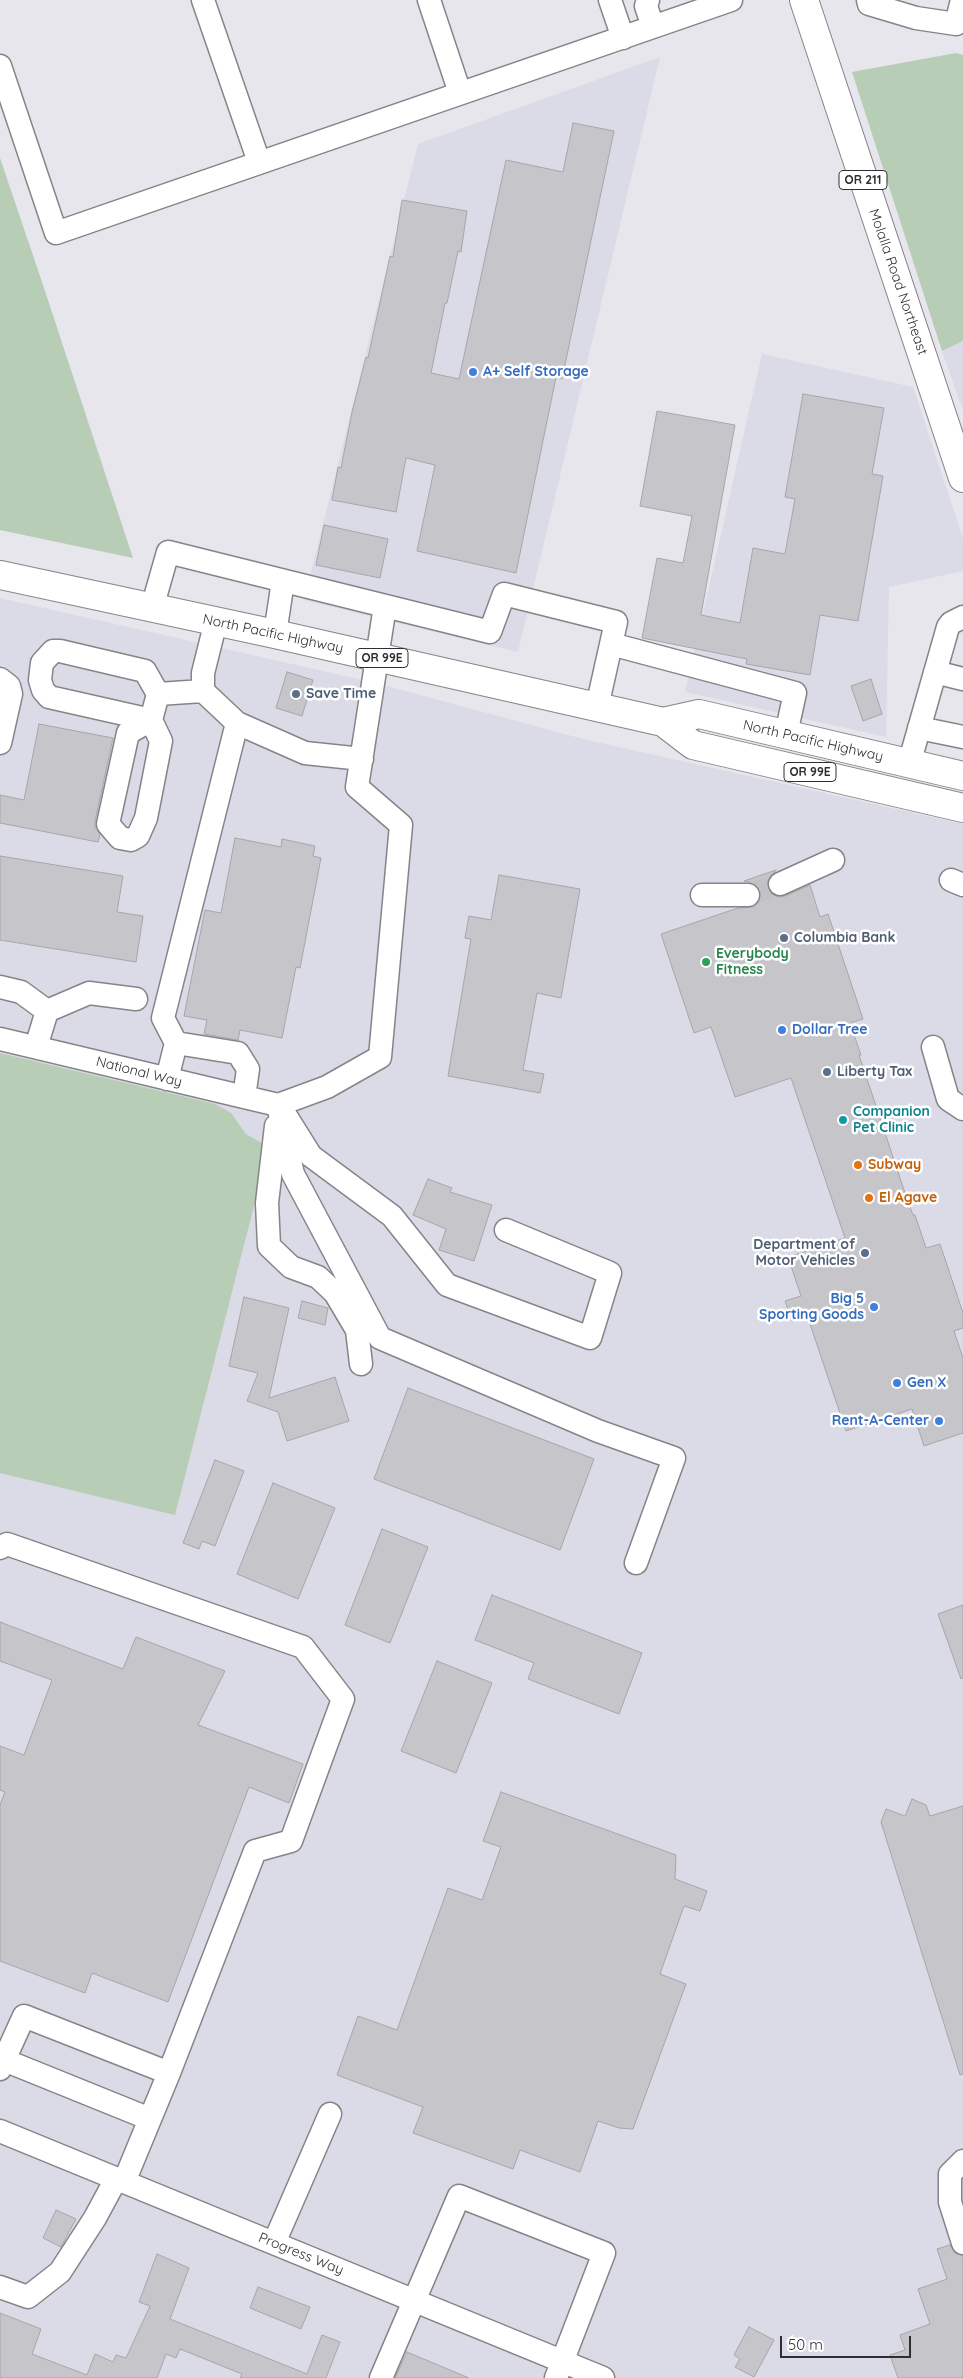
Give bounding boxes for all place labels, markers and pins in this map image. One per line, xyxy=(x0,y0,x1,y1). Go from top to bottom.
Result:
place label: A+ Self Storage xyxy=(483,364,589,380)
marker: A+ Self Storage xyxy=(467,366,479,378)
place label: Save Time xyxy=(306,686,376,702)
marker: Save Time xyxy=(290,688,302,700)
place label: Columbia Bank xyxy=(794,930,895,946)
marker: Columbia Bank xyxy=(778,932,790,944)
place label: Everybody Fitness xyxy=(716,946,789,979)
marker: Everybody Fitness xyxy=(700,956,712,968)
place label: Dollar Tree xyxy=(792,1022,867,1038)
marker: Dollar Tree xyxy=(776,1024,788,1036)
place label: Liberty Tax xyxy=(837,1064,912,1080)
marker: Liberty Tax xyxy=(821,1066,833,1078)
place label: Companion Pet Clinic xyxy=(853,1104,930,1136)
marker: Companion Pet Clinic xyxy=(837,1114,849,1126)
place label: Subway xyxy=(868,1157,921,1173)
marker: Subway xyxy=(852,1159,864,1171)
place label: El Agave xyxy=(879,1190,937,1206)
marker: El Agave xyxy=(863,1192,875,1204)
place label: Department of Motor Vehicles xyxy=(753,1237,855,1270)
marker: Department of Motor Vehicles xyxy=(859,1247,871,1259)
place label: Big 5 Sporting Goods xyxy=(759,1291,864,1324)
marker: Big 5 Sporting Goods xyxy=(868,1301,880,1313)
place label: Gen X xyxy=(907,1375,946,1391)
marker: Gen X xyxy=(891,1377,903,1389)
place label: Rent-A-Center xyxy=(832,1413,929,1429)
marker: Rent-A-Center xyxy=(933,1415,945,1427)

